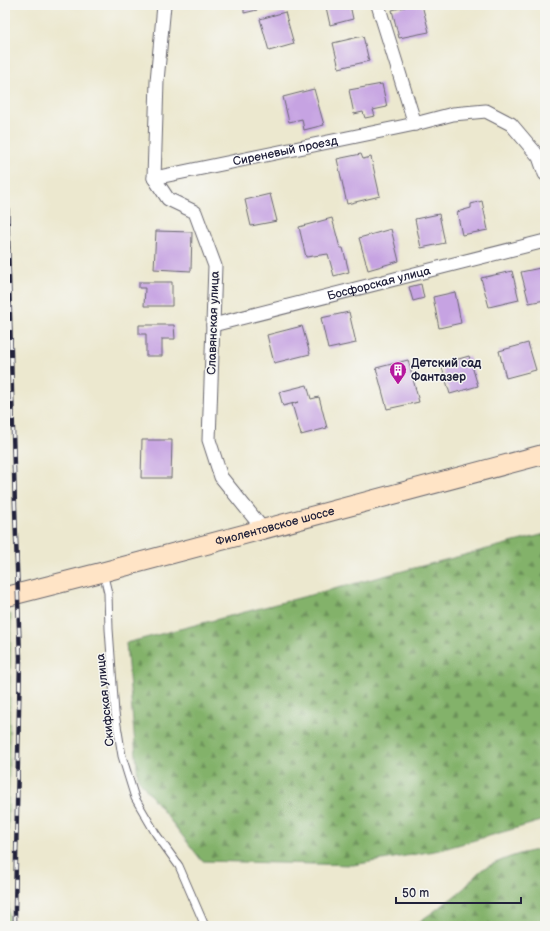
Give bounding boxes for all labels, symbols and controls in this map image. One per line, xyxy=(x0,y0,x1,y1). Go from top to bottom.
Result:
street label: Сиреневый проезд xyxy=(232,133,340,169)
street label: Босфорская улица xyxy=(326,263,432,304)
street label: Славянская улица xyxy=(204,271,223,375)
place label: Детский сад Фантазер xyxy=(411,356,482,385)
building icon: Детский сад Фантазер xyxy=(388,360,408,385)
street label: Фиолентовское шоссе xyxy=(214,503,336,550)
street label: Скифская улица xyxy=(93,653,118,747)
scale bar xyxy=(396,879,521,905)
text: 50 m xyxy=(402,886,429,901)

